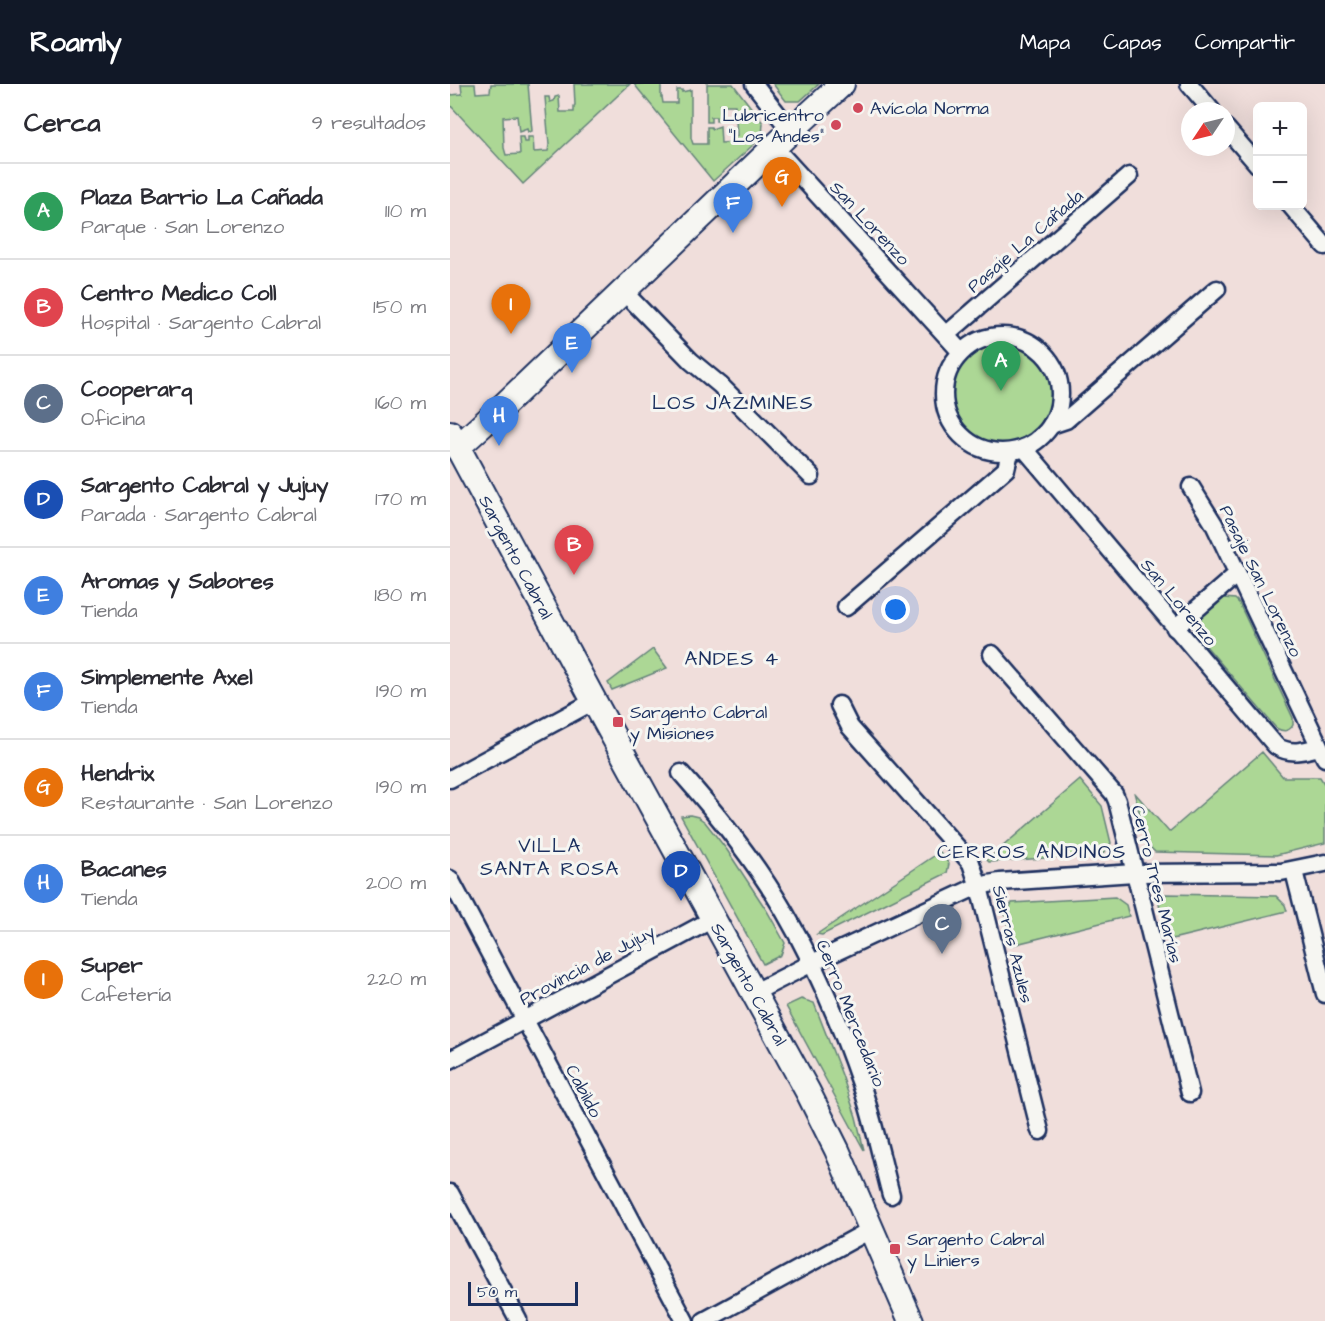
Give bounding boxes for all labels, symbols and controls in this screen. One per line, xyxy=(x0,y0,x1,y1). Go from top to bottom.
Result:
text: Roamly xyxy=(30,23,122,62)
text: Mapa xyxy=(1020,28,1070,57)
text: Capas xyxy=(1103,28,1162,57)
text: Compartir xyxy=(1195,28,1295,57)
place label: Avícola Norma xyxy=(870,96,989,121)
marker: Avícola Norma xyxy=(851,101,865,115)
north arrow xyxy=(1181,102,1235,156)
map controls xyxy=(1253,102,1307,210)
button: + xyxy=(1253,102,1307,156)
place label: Lubricentro "Los Andes" xyxy=(722,103,824,149)
text: Cerca xyxy=(24,105,101,141)
text: 9 resultados xyxy=(312,109,426,137)
marker: Lubricentro "Los Andes" xyxy=(829,118,843,132)
button: − xyxy=(1253,156,1307,210)
pin: G xyxy=(762,158,802,207)
street label: San Lorenzo xyxy=(824,176,915,271)
text: Plaza Barrio La Cañada xyxy=(81,182,323,213)
pin: F xyxy=(714,184,752,233)
street label: Pasaje La Cañada xyxy=(962,184,1089,299)
text: A xyxy=(37,197,50,225)
text: 110 m xyxy=(385,197,426,225)
text: Parque · San Lorenzo xyxy=(81,213,284,241)
text: Centro Medico Coll xyxy=(81,278,276,309)
pin: I xyxy=(492,284,530,334)
text: B xyxy=(36,293,51,321)
text: 150 m xyxy=(373,293,426,321)
text: Hospital · Sargento Cabral xyxy=(81,309,321,337)
pin: E xyxy=(552,324,592,373)
pin: A xyxy=(982,342,1020,391)
text: Cooperarq xyxy=(81,374,192,405)
text: C xyxy=(36,389,51,417)
text: 160 m xyxy=(375,389,426,417)
district label: LOS JAZMINES xyxy=(652,389,814,417)
pin: H xyxy=(479,396,518,446)
text: Oficina xyxy=(81,405,145,433)
text: Sargento Cabral y Jujuy xyxy=(81,470,328,501)
text: D xyxy=(37,485,50,513)
text: 170 m xyxy=(375,485,426,513)
street label: Sargento Cabral xyxy=(471,491,559,624)
text: Parada · Sargento Cabral xyxy=(81,501,317,529)
street label: Pasaje San Lorenzo xyxy=(1213,501,1308,661)
pin: B xyxy=(554,526,594,575)
street label: San Lorenzo xyxy=(1135,553,1223,651)
text: Aromas y Sabores xyxy=(81,566,274,597)
text: E xyxy=(38,581,49,609)
text: 180 m xyxy=(374,581,426,609)
your location xyxy=(881,595,910,624)
text: Tienda xyxy=(81,597,138,625)
district label: ANDES 4 xyxy=(684,645,780,673)
text: Simplemente Axel xyxy=(81,662,253,693)
text: F xyxy=(37,677,50,705)
text: 190 m xyxy=(376,677,426,705)
text: Tienda xyxy=(81,693,138,721)
place label: Sargento Cabral y Misiones xyxy=(630,700,767,747)
marker: Sargento Cabral y Misiones xyxy=(611,715,625,729)
text: Hendrix xyxy=(81,758,154,789)
text: G xyxy=(37,773,50,801)
text: 190 m xyxy=(376,773,426,801)
text: Restaurante · San Lorenzo xyxy=(81,789,333,817)
street label: Cerro Tres Marías xyxy=(1125,803,1188,966)
district label: VILLA SANTA ROSA xyxy=(480,832,620,883)
district label: CERROS ANDINOS xyxy=(937,838,1127,866)
pin: D xyxy=(662,852,700,901)
text: Bacanes xyxy=(81,854,167,885)
text: H xyxy=(37,869,50,897)
text: 200 m xyxy=(366,869,426,897)
street label: Sierras Azules xyxy=(986,883,1039,1006)
text: Tienda xyxy=(81,885,138,913)
pin: C xyxy=(922,904,962,954)
street label: Sargento Cabral xyxy=(703,918,793,1051)
street label: Provincia de Jujuy xyxy=(515,919,660,1013)
street label: Cerro Mercedario xyxy=(810,936,891,1090)
text: Super xyxy=(81,950,143,981)
text: I xyxy=(42,965,45,993)
text: 220 m xyxy=(367,965,426,993)
text: Cafetería xyxy=(81,981,171,1009)
street label: Cabildo xyxy=(559,1060,608,1122)
place label: Sargento Cabral y Liniers xyxy=(907,1227,1044,1274)
marker: Sargento Cabral y Liniers xyxy=(888,1242,902,1256)
scale bar xyxy=(468,1279,578,1306)
text: 50 m xyxy=(477,1281,517,1303)

